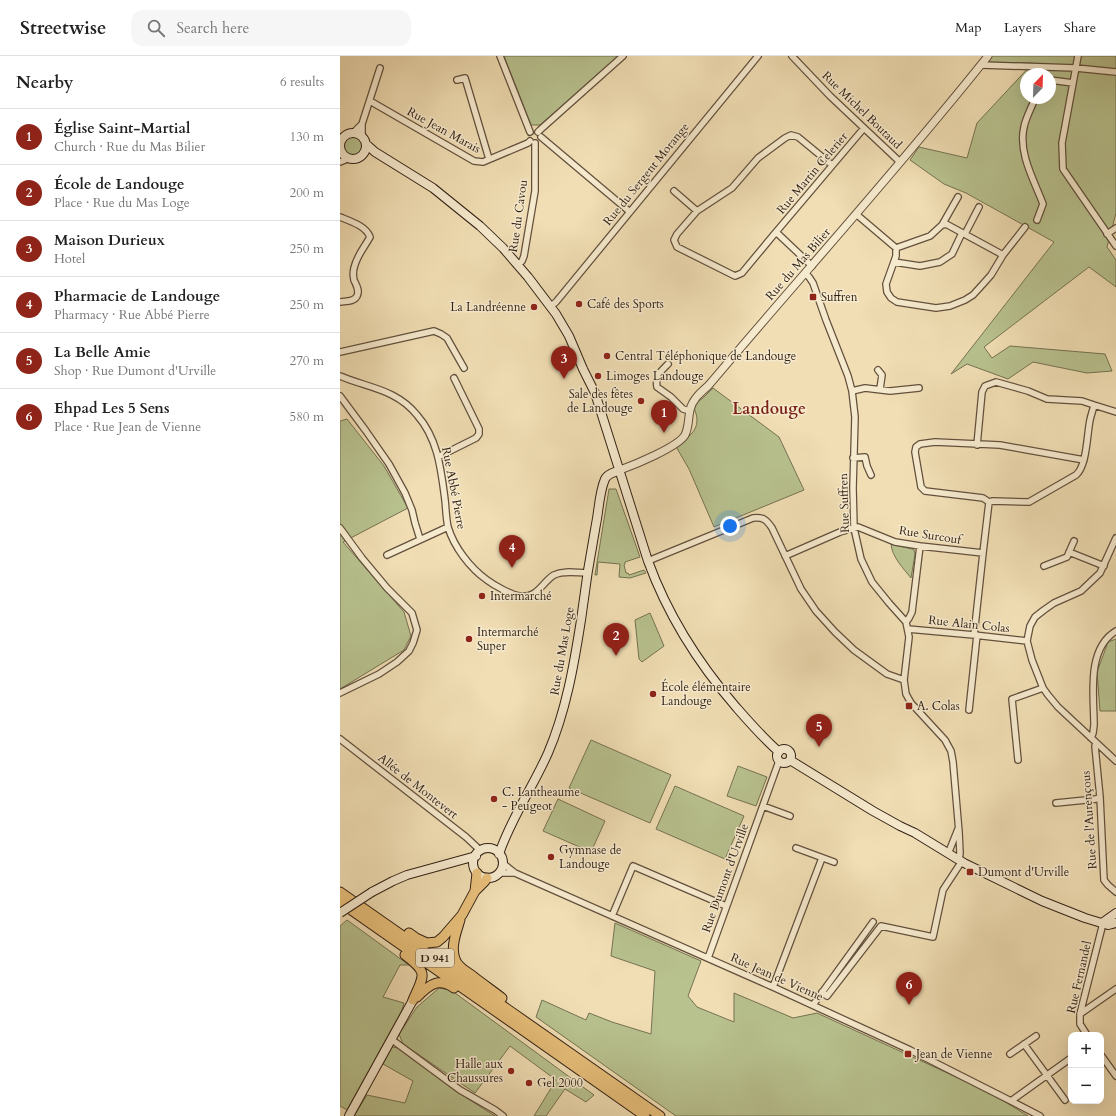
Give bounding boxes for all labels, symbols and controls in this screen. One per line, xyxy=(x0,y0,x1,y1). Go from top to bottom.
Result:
search box xyxy=(131,10,411,46)
text: Streetwise xyxy=(20,15,107,41)
icon: search xyxy=(145,17,167,39)
text: Search here xyxy=(177,18,249,38)
text: Map xyxy=(955,18,982,37)
text: Layers xyxy=(1004,18,1042,37)
text: Share xyxy=(1064,18,1096,37)
street label: Rue Michel Boutaud xyxy=(819,68,906,153)
north arrow xyxy=(1020,68,1056,104)
text: Nearby xyxy=(16,71,73,94)
text: 6 results xyxy=(280,73,324,91)
street label: Rue Jean Marais xyxy=(404,103,484,157)
text: Église Saint-Martial xyxy=(54,118,190,138)
street label: Rue du Sergent Morange xyxy=(600,119,692,229)
text: 1 xyxy=(26,128,32,146)
text: 130 m xyxy=(290,128,324,146)
street label: Rue Martin Celerier xyxy=(773,128,851,217)
text: Church · Rue du Mas Bilier xyxy=(54,138,205,156)
text: École de Landouge xyxy=(54,174,185,194)
street label: Rue du Cavou xyxy=(505,178,531,253)
text: 2 xyxy=(26,184,32,202)
text: 200 m xyxy=(290,184,324,202)
text: Place · Rue du Mas Loge xyxy=(54,194,190,212)
street label: Rue du Mas Bilier xyxy=(762,224,834,304)
text: Maison Durieux xyxy=(54,230,165,250)
text: 3 xyxy=(26,240,32,258)
text: 250 m xyxy=(290,240,324,258)
text: Hotel xyxy=(54,250,85,268)
text: Pharmacie de Landouge xyxy=(54,286,220,306)
place label: Suffren xyxy=(821,289,858,305)
marker: Suffren xyxy=(808,292,818,302)
text: 4 xyxy=(26,296,32,314)
text: 250 m xyxy=(290,296,324,314)
place label: Café des Sports xyxy=(587,296,664,312)
place label: La Landréenne xyxy=(450,299,526,315)
marker: Café des Sports xyxy=(574,299,584,309)
marker: La Landréenne xyxy=(529,302,539,312)
text: Pharmacy · Rue Abbé Pierre xyxy=(54,306,210,324)
text: La Belle Amie xyxy=(54,342,151,362)
pin: 3 xyxy=(551,346,577,379)
place label: Central Téléphonique de Landouge xyxy=(615,348,796,364)
marker: Central Téléphonique de Landouge xyxy=(602,351,612,361)
text: 5 xyxy=(26,352,32,370)
text: 270 m xyxy=(290,352,324,370)
text: Shop · Rue Dumont d'Urville xyxy=(54,362,216,380)
place label: Limoges Landouge xyxy=(606,368,704,384)
marker: Limoges Landouge xyxy=(593,371,603,381)
place label: Sale des fêtes de Landouge xyxy=(567,386,633,416)
marker: Sale des fêtes de Landouge xyxy=(636,396,646,406)
text: Ehpad Les 5 Sens xyxy=(54,398,170,418)
district label: Landouge xyxy=(732,398,806,420)
pin: 1 xyxy=(651,400,677,433)
text: 6 xyxy=(26,408,32,426)
text: 580 m xyxy=(290,408,324,426)
text: Place · Rue Jean de Vienne xyxy=(54,418,201,436)
street label: Rue Abbé Pierre xyxy=(438,445,470,531)
street label: Rue Suffren xyxy=(835,473,853,533)
your location xyxy=(720,516,740,536)
street label: Rue Surcouf xyxy=(898,522,965,548)
pin: 4 xyxy=(499,535,525,568)
place label: Intermarché xyxy=(490,588,552,604)
marker: Intermarché xyxy=(477,591,487,601)
street label: Rue du Mas Loge xyxy=(546,606,578,696)
street label: Rue Alain Colas xyxy=(928,612,1010,636)
pin: 2 xyxy=(603,623,629,656)
place label: Intermarché Super xyxy=(477,624,539,654)
marker: Intermarché Super xyxy=(464,634,474,644)
place label: École élémentaire Landouge xyxy=(661,678,751,709)
marker: École élémentaire Landouge xyxy=(648,689,658,699)
place label: A. Colas xyxy=(917,698,960,714)
marker: A. Colas xyxy=(904,701,914,711)
pin: 5 xyxy=(806,714,832,747)
street label: Allée de Montevert xyxy=(375,750,461,822)
street label: Rue de l'Aurençous xyxy=(1078,770,1100,870)
place label: C. Lantheaume - Peugeot xyxy=(502,784,580,814)
marker: C. Lantheaume - Peugeot xyxy=(489,794,499,804)
street label: Rue Dumont d'Urville xyxy=(698,821,752,935)
place label: Gymnase de Landouge xyxy=(559,842,622,872)
marker: Gymnase de Landouge xyxy=(546,852,556,862)
place label: Dumont d'Urville xyxy=(978,864,1069,880)
marker: Dumont d'Urville xyxy=(965,867,975,877)
street label: Rue Fernandel xyxy=(1063,939,1095,1015)
road number: D 941 xyxy=(416,949,454,967)
street label: Rue Jean de Vienne xyxy=(728,949,826,1005)
pin: 6 xyxy=(896,972,922,1005)
map controls xyxy=(1068,1032,1104,1104)
button: + xyxy=(1068,1032,1104,1068)
place label: Jean de Vienne xyxy=(914,1046,993,1062)
marker: Jean de Vienne xyxy=(903,1049,913,1059)
place label: Halle aux Chaussures xyxy=(447,1056,503,1086)
marker: Halle aux Chaussures xyxy=(506,1066,516,1076)
button: − xyxy=(1068,1068,1104,1104)
place label: Gel 2000 xyxy=(537,1075,583,1091)
marker: Gel 2000 xyxy=(524,1078,534,1088)

